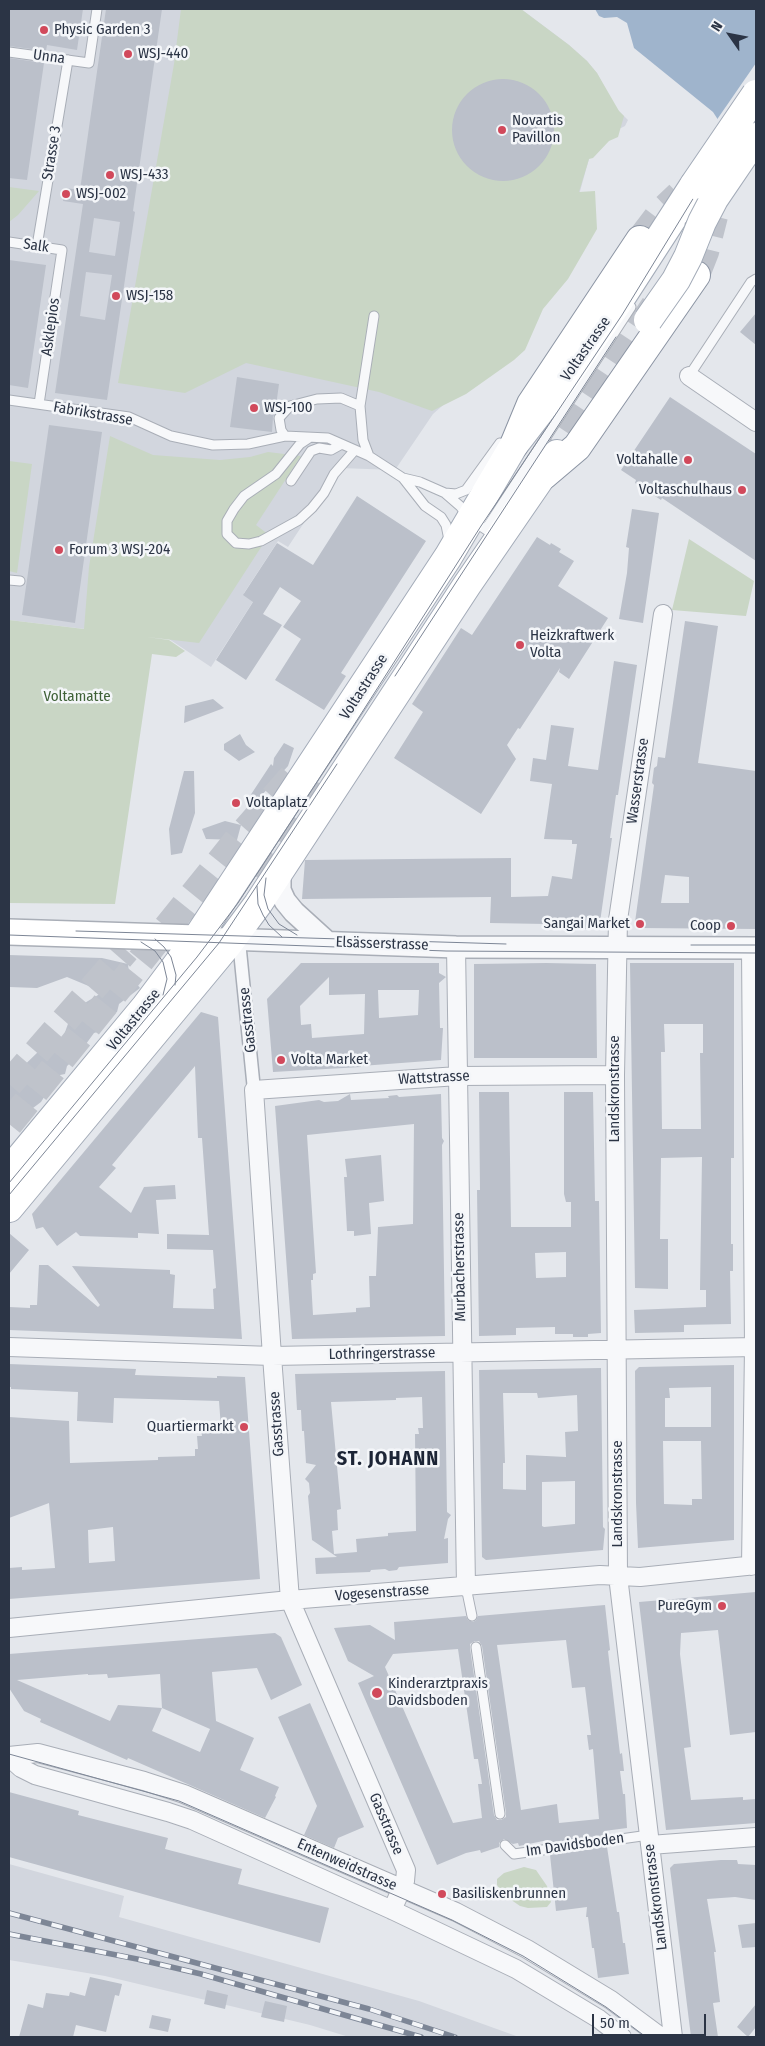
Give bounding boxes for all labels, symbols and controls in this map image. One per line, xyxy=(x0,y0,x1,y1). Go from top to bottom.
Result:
north arrow xyxy=(705,10,755,60)
text: N xyxy=(708,18,726,35)
place label: Physic Garden 3 xyxy=(54,21,150,39)
marker: Physic Garden 3 xyxy=(38,24,50,36)
place label: WSJ-440 xyxy=(138,45,188,63)
street label: Unna xyxy=(32,46,66,68)
marker: WSJ-440 xyxy=(122,48,134,60)
place label: Novartis Pavillon xyxy=(512,112,563,147)
marker: Novartis Pavillon xyxy=(496,124,508,136)
street label: Strasse 3 xyxy=(39,125,65,181)
place label: WSJ-433 xyxy=(120,166,169,184)
marker: WSJ-433 xyxy=(104,169,116,181)
place label: WSJ-002 xyxy=(76,185,126,203)
marker: WSJ-002 xyxy=(60,188,72,200)
street label: Salk xyxy=(22,235,50,257)
place label: WSJ-158 xyxy=(126,287,173,305)
marker: WSJ-158 xyxy=(110,290,122,302)
street label: Asklepios xyxy=(38,297,64,357)
street label: Voltastrasse xyxy=(557,313,615,385)
street label: Fabrikstrasse xyxy=(52,398,134,430)
place label: WSJ-100 xyxy=(264,399,313,417)
marker: WSJ-100 xyxy=(248,402,260,414)
place label: Voltahalle xyxy=(616,451,678,469)
marker: Voltahalle xyxy=(682,454,694,466)
place label: Voltaschulhaus xyxy=(639,481,732,499)
marker: Voltaschulhaus xyxy=(736,484,748,496)
place label: Forum 3 WSJ-204 xyxy=(69,541,170,559)
marker: Forum 3 WSJ-204 xyxy=(53,544,65,556)
place label: Heizkraftwerk Volta xyxy=(530,627,614,662)
marker: Heizkraftwerk Volta xyxy=(514,639,526,651)
street label: Voltastrasse xyxy=(336,651,392,723)
park label: Voltamatte xyxy=(43,688,111,706)
street label: Wasserstrasse xyxy=(623,737,653,825)
place label: Voltaplatz xyxy=(246,794,307,812)
marker: Voltaplatz xyxy=(230,797,242,809)
place label: Sangai Market xyxy=(543,915,630,933)
place label: Coop xyxy=(690,917,721,935)
marker: Sangai Market xyxy=(634,918,646,930)
marker: Coop xyxy=(725,920,737,932)
street label: Elsässerstrasse xyxy=(335,933,429,955)
street label: Voltastrasse xyxy=(104,985,164,1055)
street label: Gasstrasse xyxy=(236,986,260,1054)
street label: Landskronstrasse xyxy=(606,1035,624,1143)
place label: Volta Market xyxy=(291,1051,368,1069)
marker: Volta Market xyxy=(275,1054,287,1066)
street label: Wattstrasse xyxy=(398,1067,470,1089)
street label: Murbacherstrasse xyxy=(450,1212,470,1322)
street label: Lothringerstrasse xyxy=(329,1344,435,1364)
street label: Gasstrasse xyxy=(266,1391,288,1457)
place label: Quartiermarkt xyxy=(147,1418,234,1436)
marker: Quartiermarkt xyxy=(238,1421,250,1433)
street label: Landskronstrasse xyxy=(609,1440,627,1548)
district label: ST. JOHANN xyxy=(335,1447,441,1471)
street label: Vogesenstrasse xyxy=(334,1581,430,1605)
place label: PureGym xyxy=(658,1597,712,1615)
marker: PureGym xyxy=(716,1600,728,1612)
place label: Kinderarztpraxis Davidsboden xyxy=(388,1675,488,1710)
marker: Kinderarztpraxis Davidsboden xyxy=(370,1686,384,1700)
street label: Gasstrasse xyxy=(365,1790,407,1858)
street label: Im Davidsboden xyxy=(525,1829,625,1861)
street label: Entenweidstrasse xyxy=(294,1835,400,1895)
street label: Landskronstrasse xyxy=(641,1843,671,1951)
place label: Basiliskenbrunnen xyxy=(452,1885,566,1903)
marker: Basiliskenbrunnen xyxy=(436,1888,448,1900)
scale bar xyxy=(595,2004,709,2036)
text: 50 m xyxy=(600,2014,630,2032)

